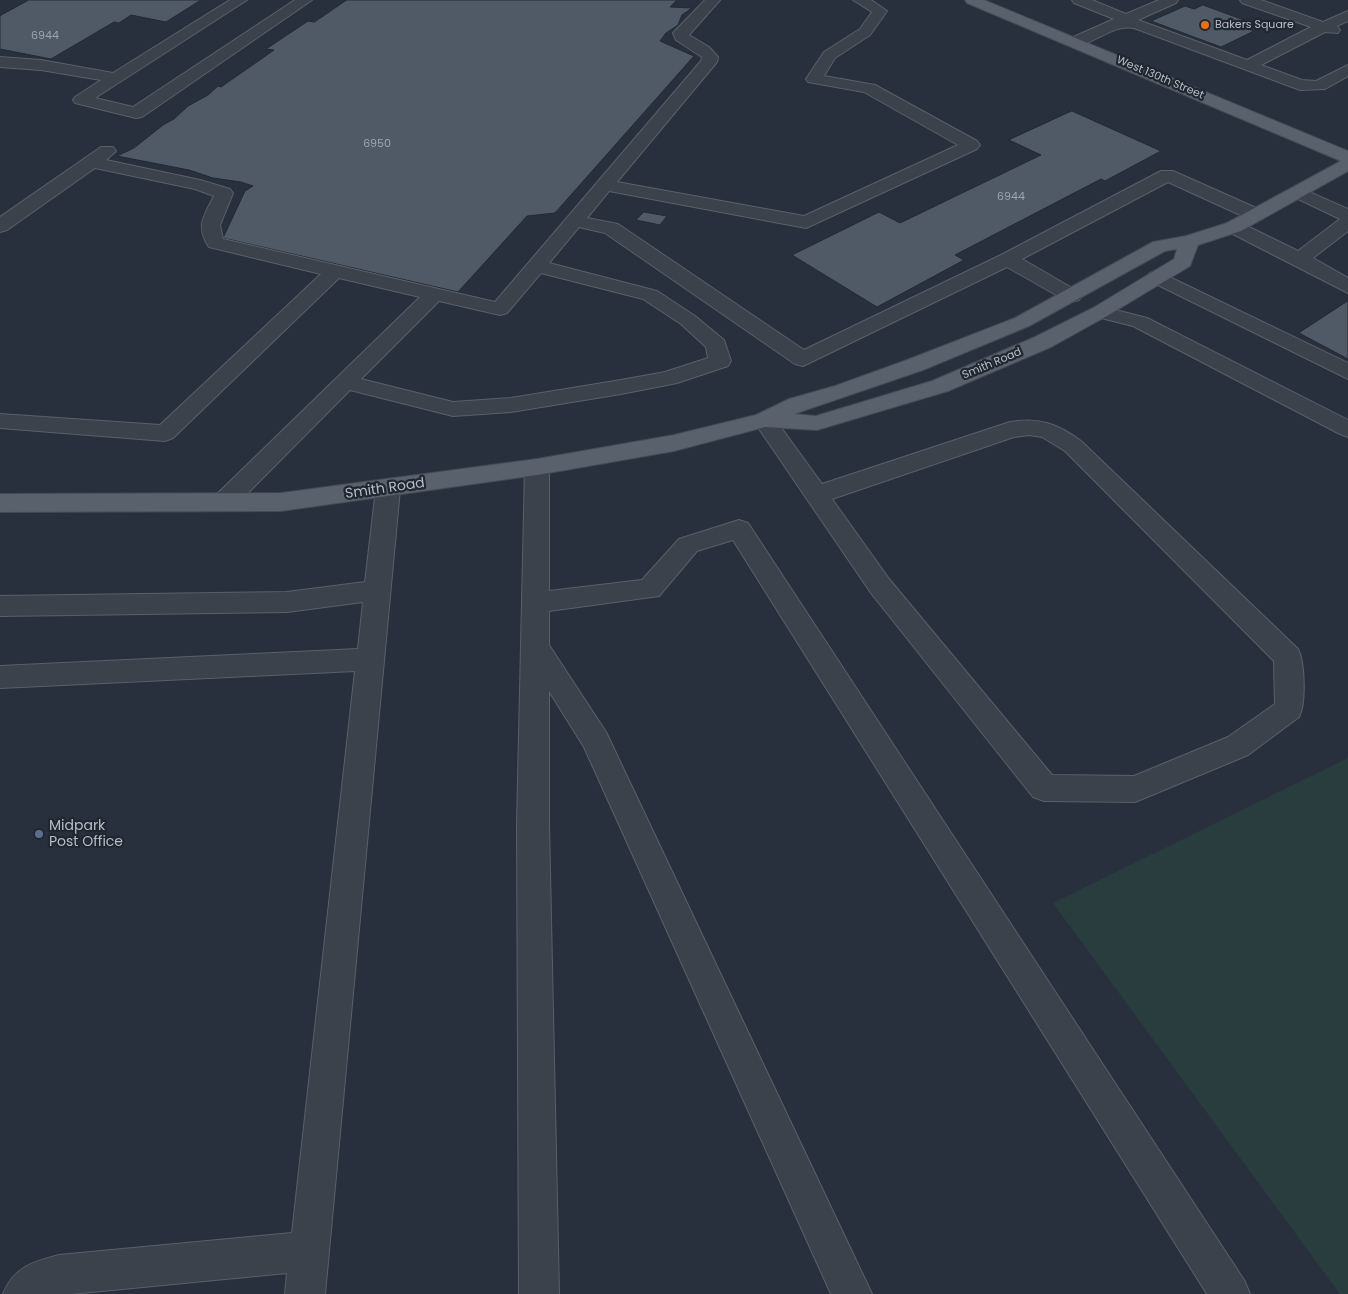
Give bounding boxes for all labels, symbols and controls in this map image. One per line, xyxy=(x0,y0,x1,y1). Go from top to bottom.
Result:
place label: Bakers Square xyxy=(1215,18,1294,32)
marker: Bakers Square xyxy=(1199,19,1211,31)
house number: 6944 xyxy=(31,29,59,43)
street label: West 130th Street xyxy=(1114,54,1206,102)
house number: 6950 xyxy=(363,137,391,151)
house number: 6944 xyxy=(997,190,1025,204)
street label: Smith Road xyxy=(960,346,1024,382)
street label: Smith Road xyxy=(344,475,426,503)
place label: Midpark Post Office xyxy=(49,818,123,850)
marker: Midpark Post Office xyxy=(33,828,45,840)

